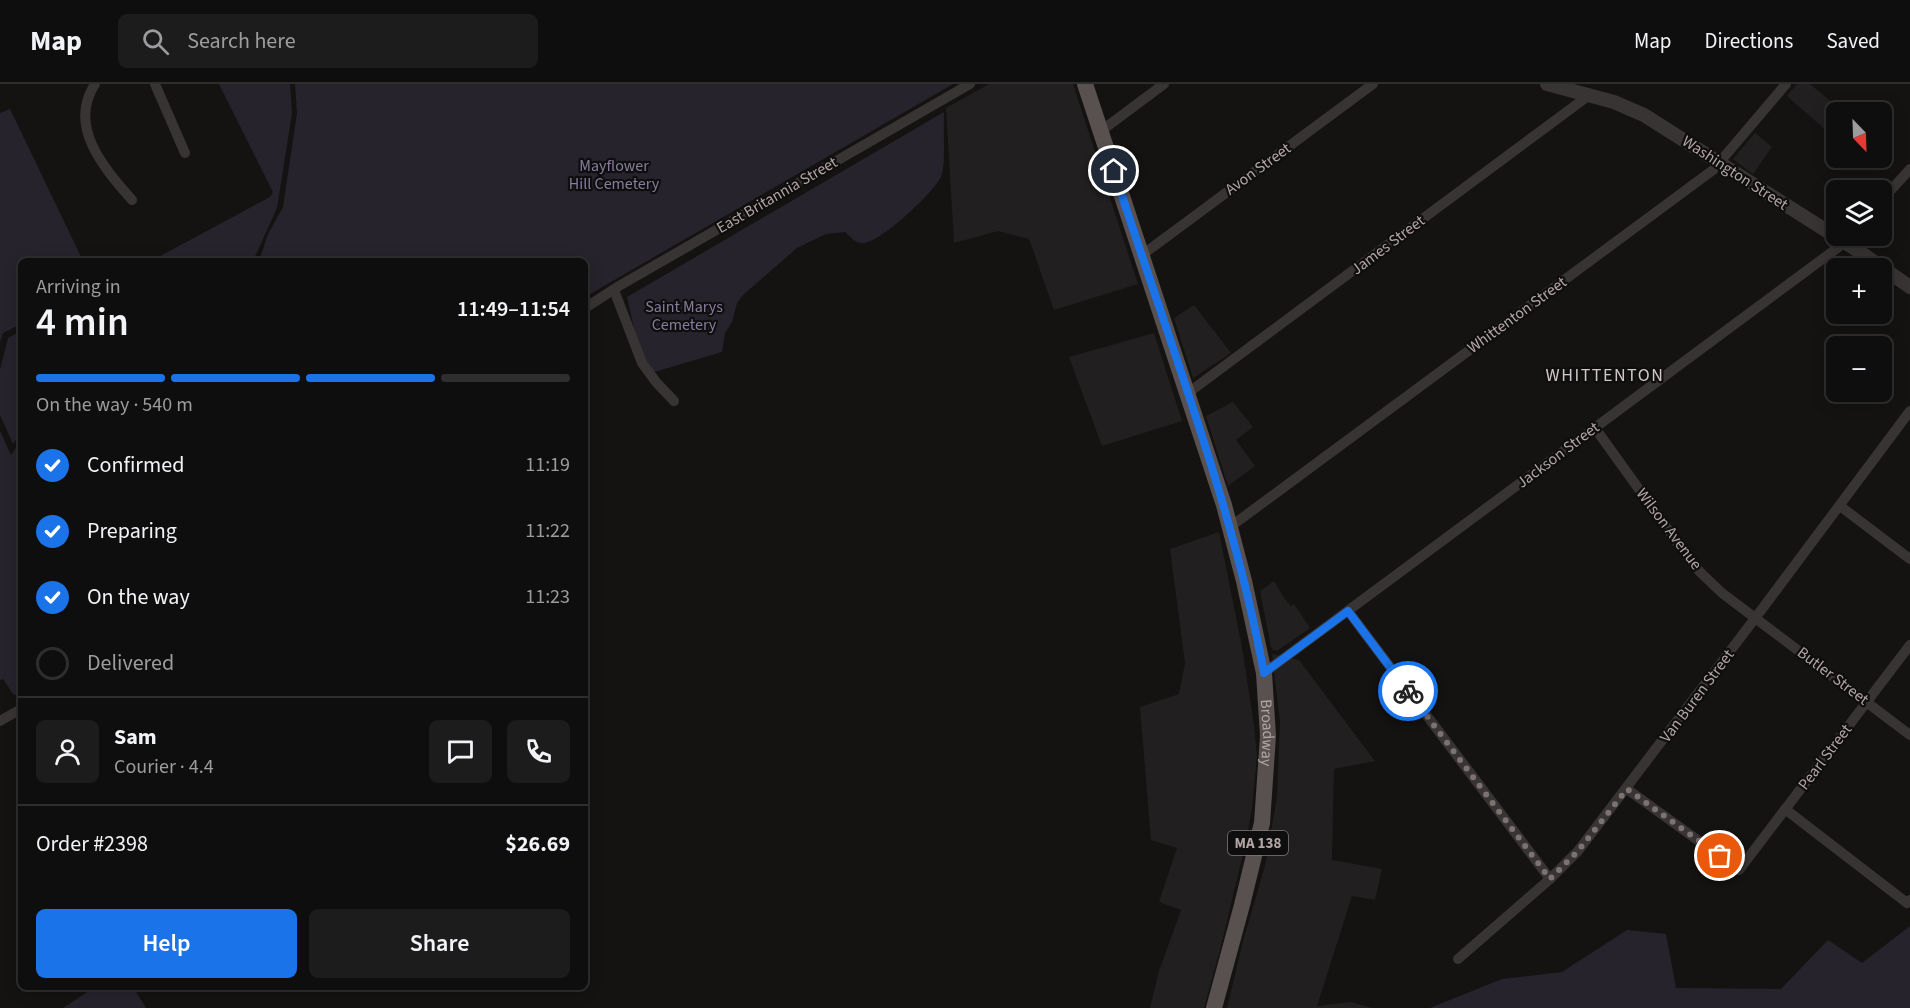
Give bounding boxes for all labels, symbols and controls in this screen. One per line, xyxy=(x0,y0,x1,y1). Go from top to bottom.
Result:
search box xyxy=(118,14,538,68)
text: Map xyxy=(30,21,82,61)
icon: search xyxy=(139,25,172,58)
text: Search here xyxy=(187,25,296,57)
text: Map xyxy=(1634,26,1672,56)
text: Directions xyxy=(1705,26,1793,56)
text: Saved xyxy=(1826,26,1880,56)
north arrow xyxy=(1826,102,1892,168)
map controls xyxy=(1826,102,1892,402)
street label: Washington Street xyxy=(1678,130,1793,216)
street label: Avon Street xyxy=(1221,137,1296,200)
pin xyxy=(1088,145,1139,196)
street label: East Britannia Street xyxy=(712,151,842,239)
icon: home xyxy=(1097,154,1130,187)
park label: Mayflower Hill Cemetery xyxy=(569,155,660,195)
button: layers xyxy=(1826,180,1892,246)
street label: James Street xyxy=(1347,210,1430,280)
button: + xyxy=(1826,258,1892,324)
street label: Whittenton Street xyxy=(1463,271,1572,359)
text: Arriving in xyxy=(36,273,121,301)
text: 11:49–11:54 xyxy=(457,293,570,325)
text: 4 min xyxy=(36,295,129,351)
park label: Saint Marys Cemetery xyxy=(645,296,723,336)
button: − xyxy=(1826,336,1892,402)
district label: WHITTENTON xyxy=(1546,363,1664,388)
text: On the way · 540 m xyxy=(36,391,193,419)
street label: Jackson Street xyxy=(1512,416,1604,493)
icon: check xyxy=(36,449,69,482)
text: Confirmed xyxy=(87,449,184,481)
text: 11:19 xyxy=(525,451,570,479)
street label: Wilson Avenue xyxy=(1631,484,1707,574)
icon: check xyxy=(36,515,69,548)
text: Preparing xyxy=(87,515,177,547)
text: 11:22 xyxy=(525,517,570,545)
icon: check xyxy=(36,581,69,614)
text: On the way xyxy=(87,581,190,613)
text: 11:23 xyxy=(525,583,570,611)
street label: Butler Street xyxy=(1793,642,1874,711)
street label: Van Buren Street xyxy=(1655,644,1740,747)
text: Delivered xyxy=(87,647,174,679)
courier xyxy=(1378,661,1438,721)
icon: bike xyxy=(1392,675,1425,708)
street label: Broadway xyxy=(1255,699,1279,768)
street label: Pearl Street xyxy=(1793,719,1857,795)
button: person xyxy=(36,720,99,783)
button: chat xyxy=(429,720,492,783)
button: phone xyxy=(507,720,570,783)
text: Sam xyxy=(114,721,157,753)
text: Courier · 4.4 xyxy=(114,753,214,781)
text: Order #2398 xyxy=(36,828,148,860)
text: $26.69 xyxy=(505,828,570,860)
pin xyxy=(1694,830,1745,881)
road number: MA 138 xyxy=(1228,831,1288,855)
icon: bag xyxy=(1703,839,1736,872)
button: Help xyxy=(36,909,297,978)
button: Share xyxy=(309,909,570,978)

